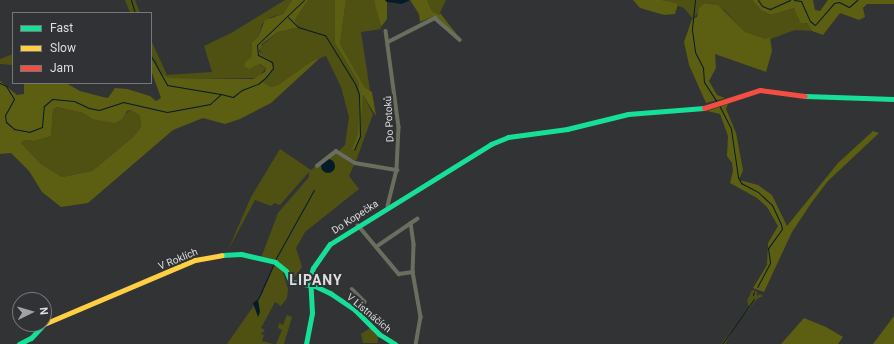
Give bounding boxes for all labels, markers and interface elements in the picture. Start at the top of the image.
legend [12,12,152,84]
text: Fast [50,21,73,35]
text: Slow [50,41,76,55]
text: Jam [50,61,74,75]
street label: Do Potoků [382,96,396,142]
street label: Do Kopečka [329,197,381,237]
street label: V Roklích [157,246,199,272]
district label: LIPANY [289,272,343,288]
street label: V Listnáčích [344,291,394,335]
north arrow [12,292,52,332]
text: N [37,307,50,315]

